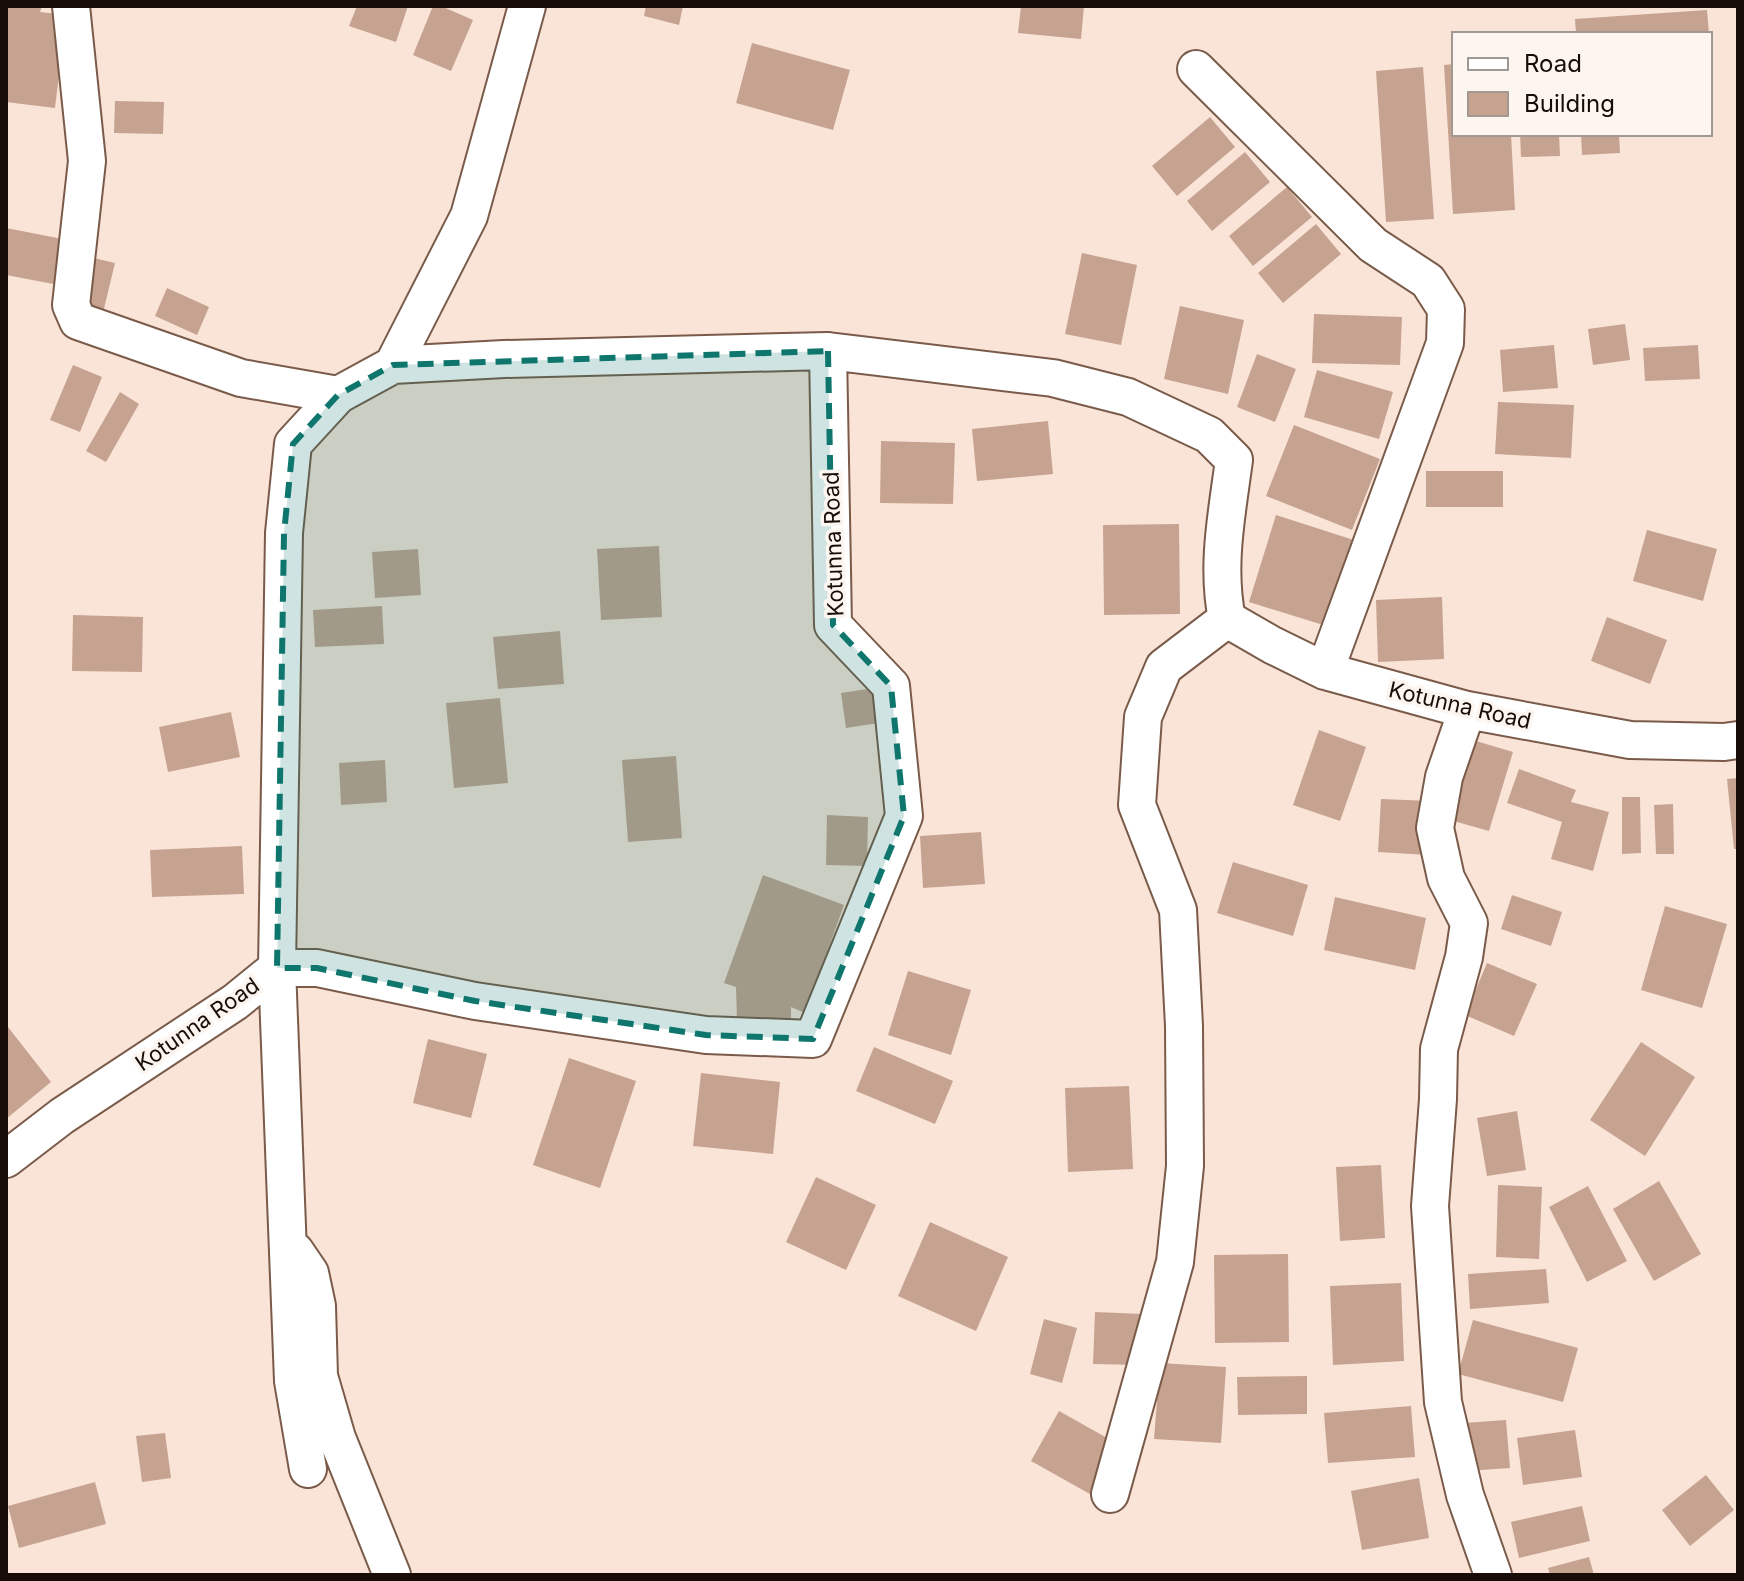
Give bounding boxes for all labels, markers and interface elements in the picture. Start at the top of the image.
legend [1452,32,1712,136]
text: Road [1524,49,1582,78]
text: Building [1524,89,1615,118]
street label: Kotunna Road [817,471,849,617]
street label: Kotunna Road [1386,676,1534,734]
street label: Kotunna Road [130,972,264,1076]

